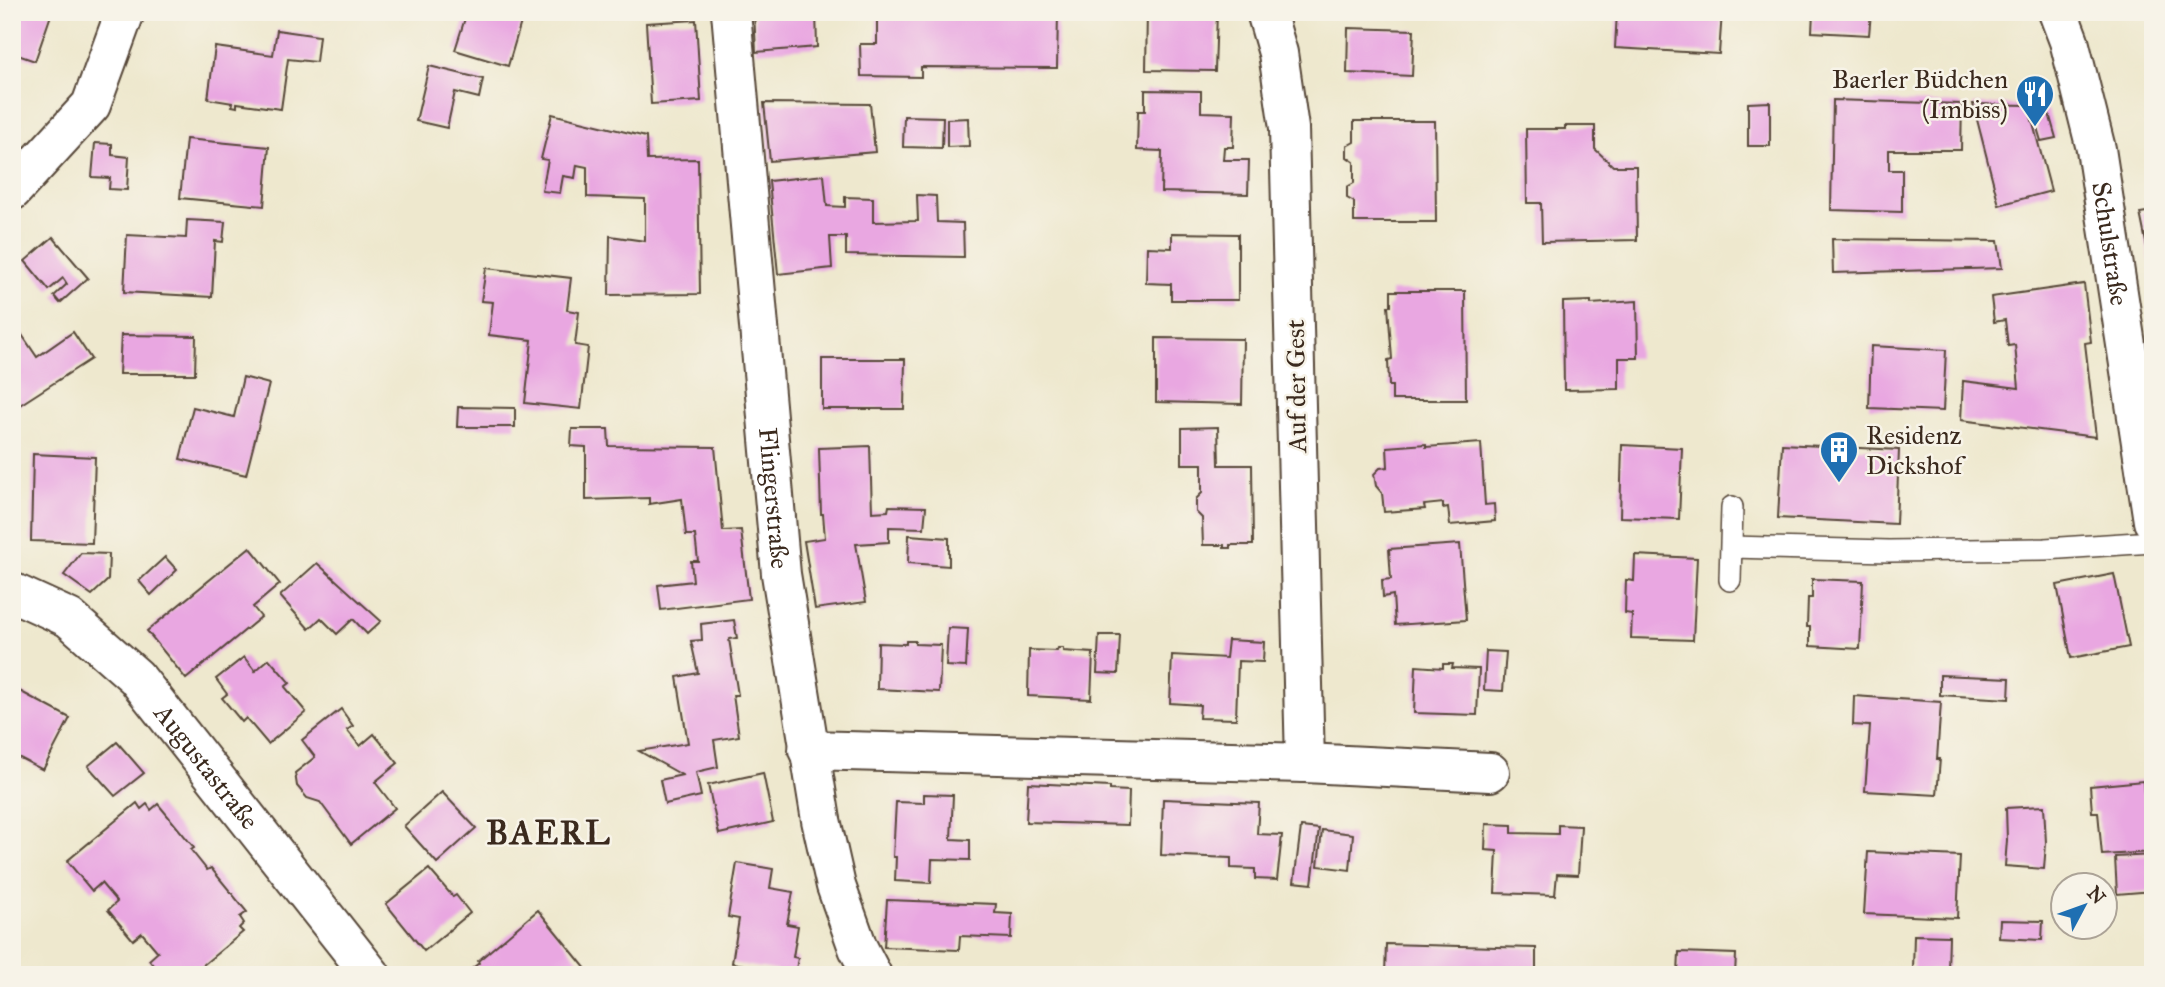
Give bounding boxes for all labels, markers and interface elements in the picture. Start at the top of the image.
place label: Baerler Büdchen (Imbiss) [1832,63,2008,125]
restaurant icon: Baerler Büdchen (Imbiss) [2014,73,2056,128]
street label: Schulstraße [2085,179,2136,308]
street label: Auf der Gest [1279,319,1313,454]
place label: Residenz Dickshof [1866,419,1967,481]
street label: Flingerstraße [752,426,796,570]
building icon: Residenz Dickshof [1818,429,1860,484]
street label: Augustastraße [147,697,266,836]
district label: BAERL [486,813,612,853]
north arrow [2050,872,2120,942]
text: N [2082,882,2110,909]

